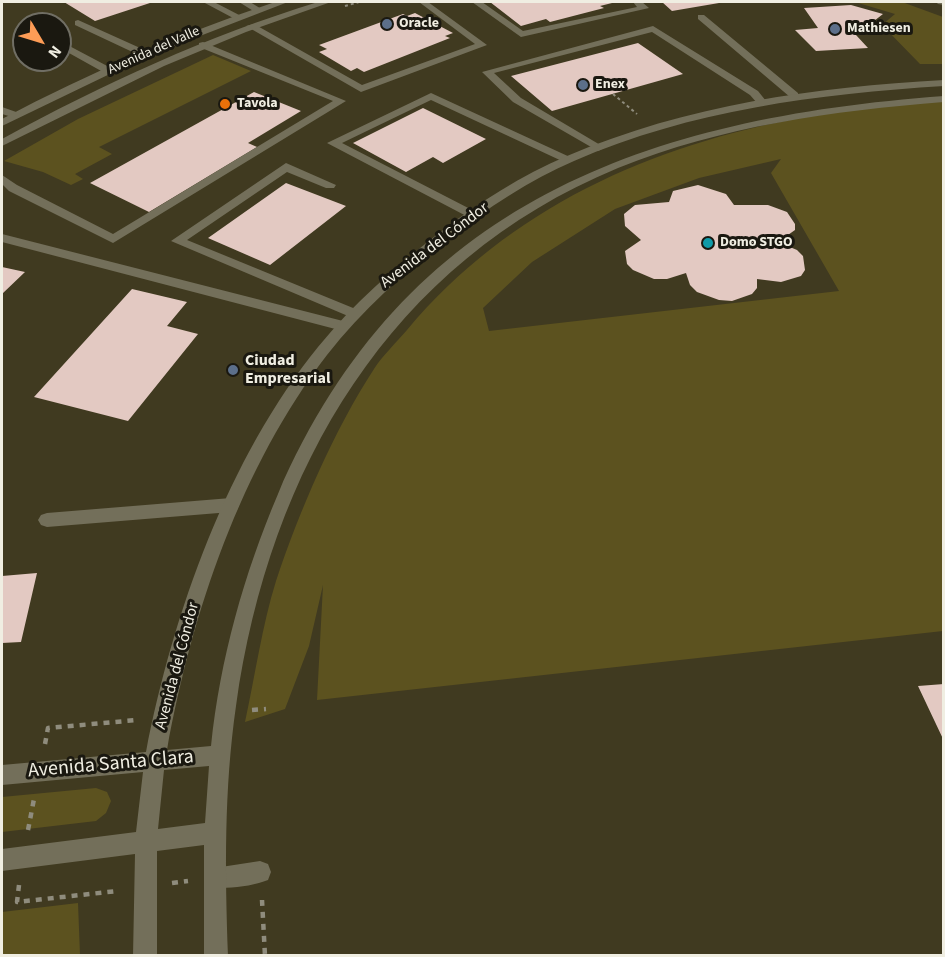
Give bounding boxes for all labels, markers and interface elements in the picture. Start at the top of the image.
north arrow [12,12,72,72]
place label: Oracle [399,16,439,32]
marker: Oracle [380,17,394,31]
place label: Mathiesen [847,21,911,37]
marker: Mathiesen [828,22,842,36]
street label: Avenida del Valle [105,23,203,79]
text: N [43,41,67,63]
place label: Enex [595,77,625,93]
marker: Enex [576,78,590,92]
place label: Tavola [237,96,278,112]
marker: Tavola [218,97,232,111]
street label: Avenida del Cóndor [377,199,493,293]
place label: Domo STGO [720,235,793,251]
marker: Domo STGO [701,236,715,250]
place label: Ciudad Empresarial [245,351,330,389]
marker: Ciudad Empresarial [226,363,240,377]
street label: Avenida del Cóndor [152,600,204,732]
street label: Avenida Santa Clara [27,746,195,784]

